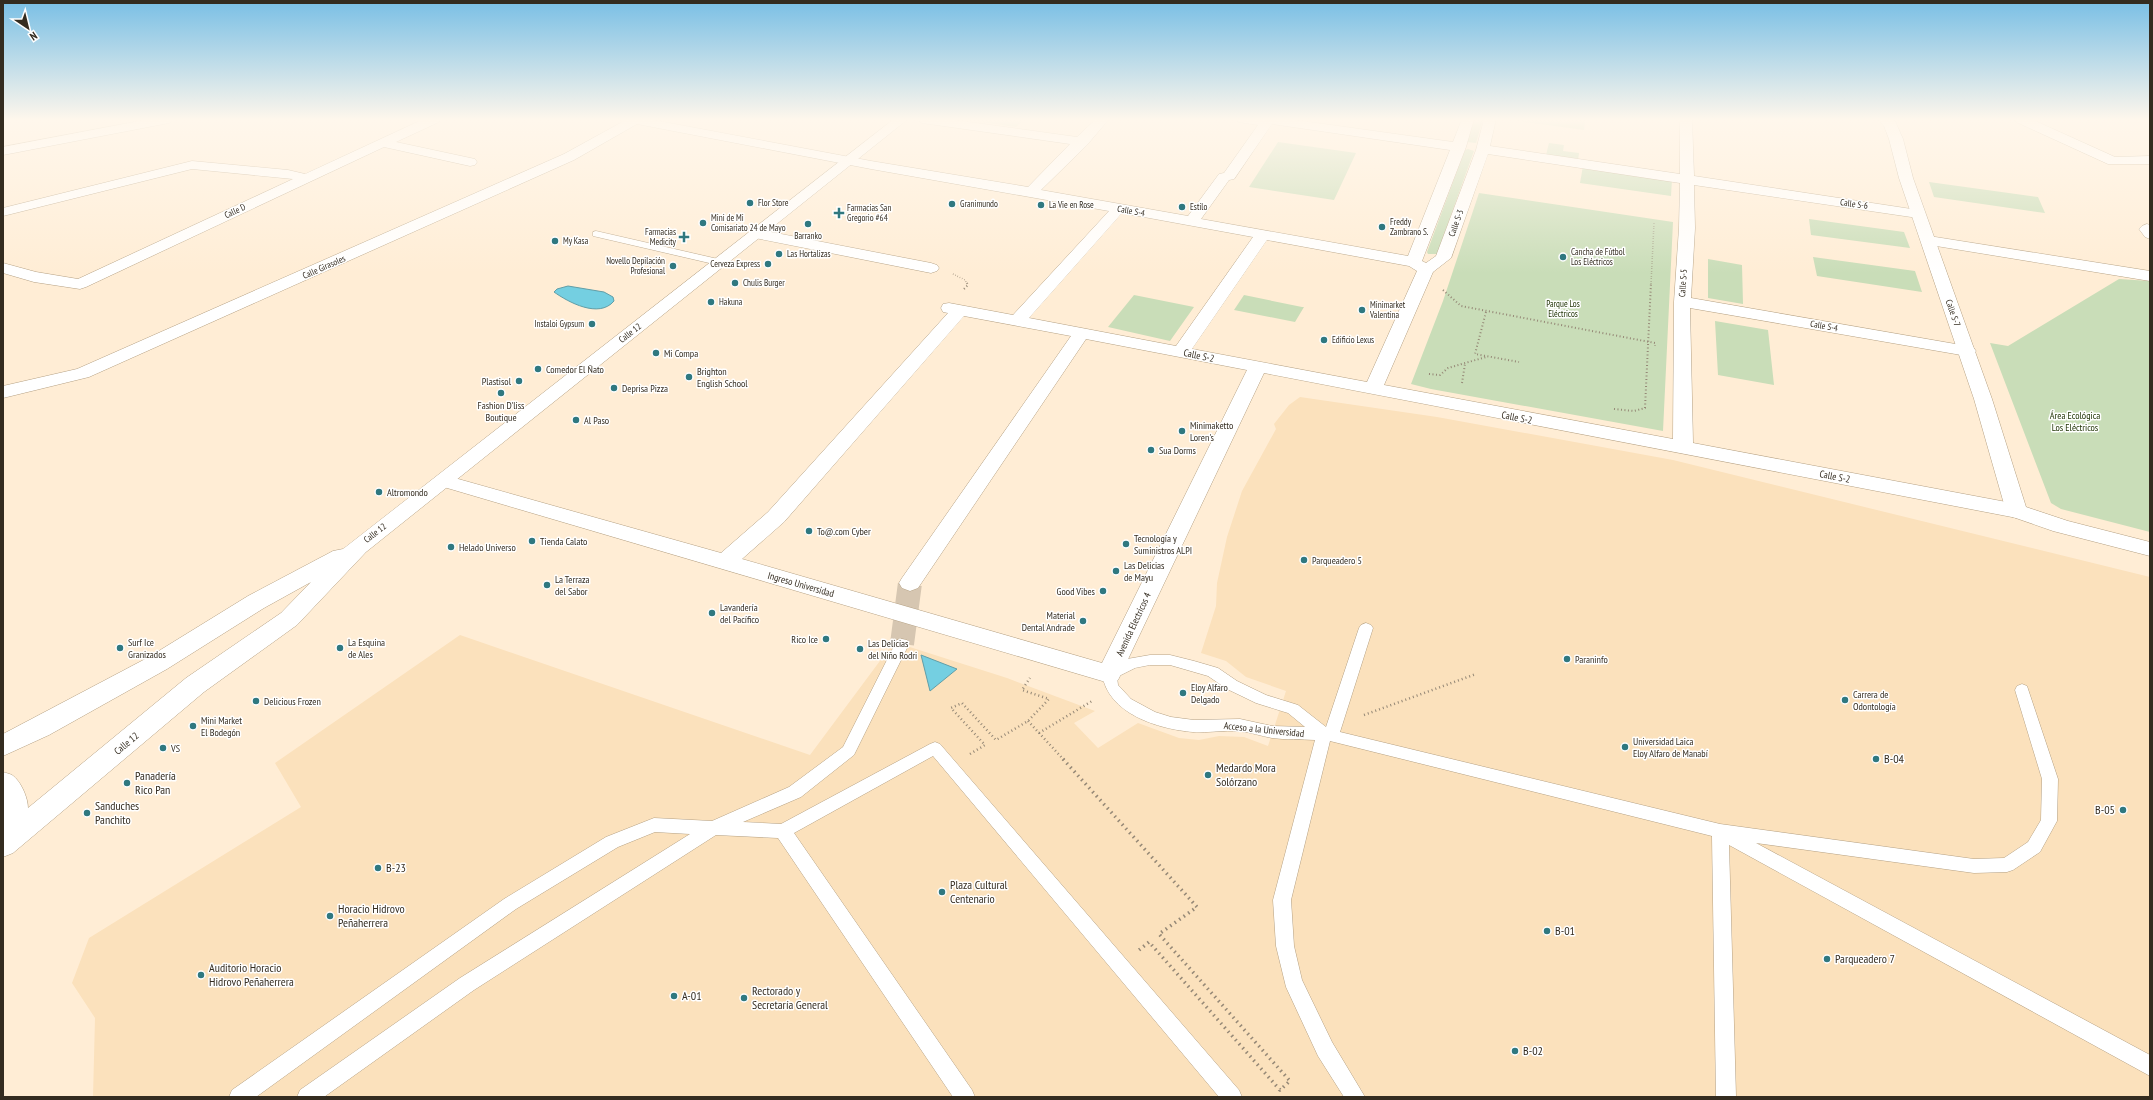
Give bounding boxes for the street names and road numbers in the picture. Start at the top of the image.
street label: Calle S-6 [1839,196,1869,211]
street label: Calle D [222,201,247,220]
street label: Calle S-4 [1116,203,1146,218]
street label: Calle S-3 [1446,208,1465,238]
street label: Calle Girasoles [301,252,347,281]
street label: Calle S-5 [1676,269,1689,297]
street label: Calle S-7 [1944,298,1963,328]
street label: Calle S-4 [1809,318,1839,333]
street label: Calle 12 [616,320,643,345]
street label: Calle S-2 [1182,346,1215,365]
street label: Calle S-2 [1500,408,1533,427]
street label: Calle S-2 [1818,467,1851,486]
street label: Calle 12 [361,520,388,545]
street label: Ingreso Universidad [766,569,836,600]
street label: Avenida Electricos 4 [1113,590,1154,658]
street label: Acceso a la Universidad [1223,719,1305,740]
street label: Calle 12 [111,729,141,757]

